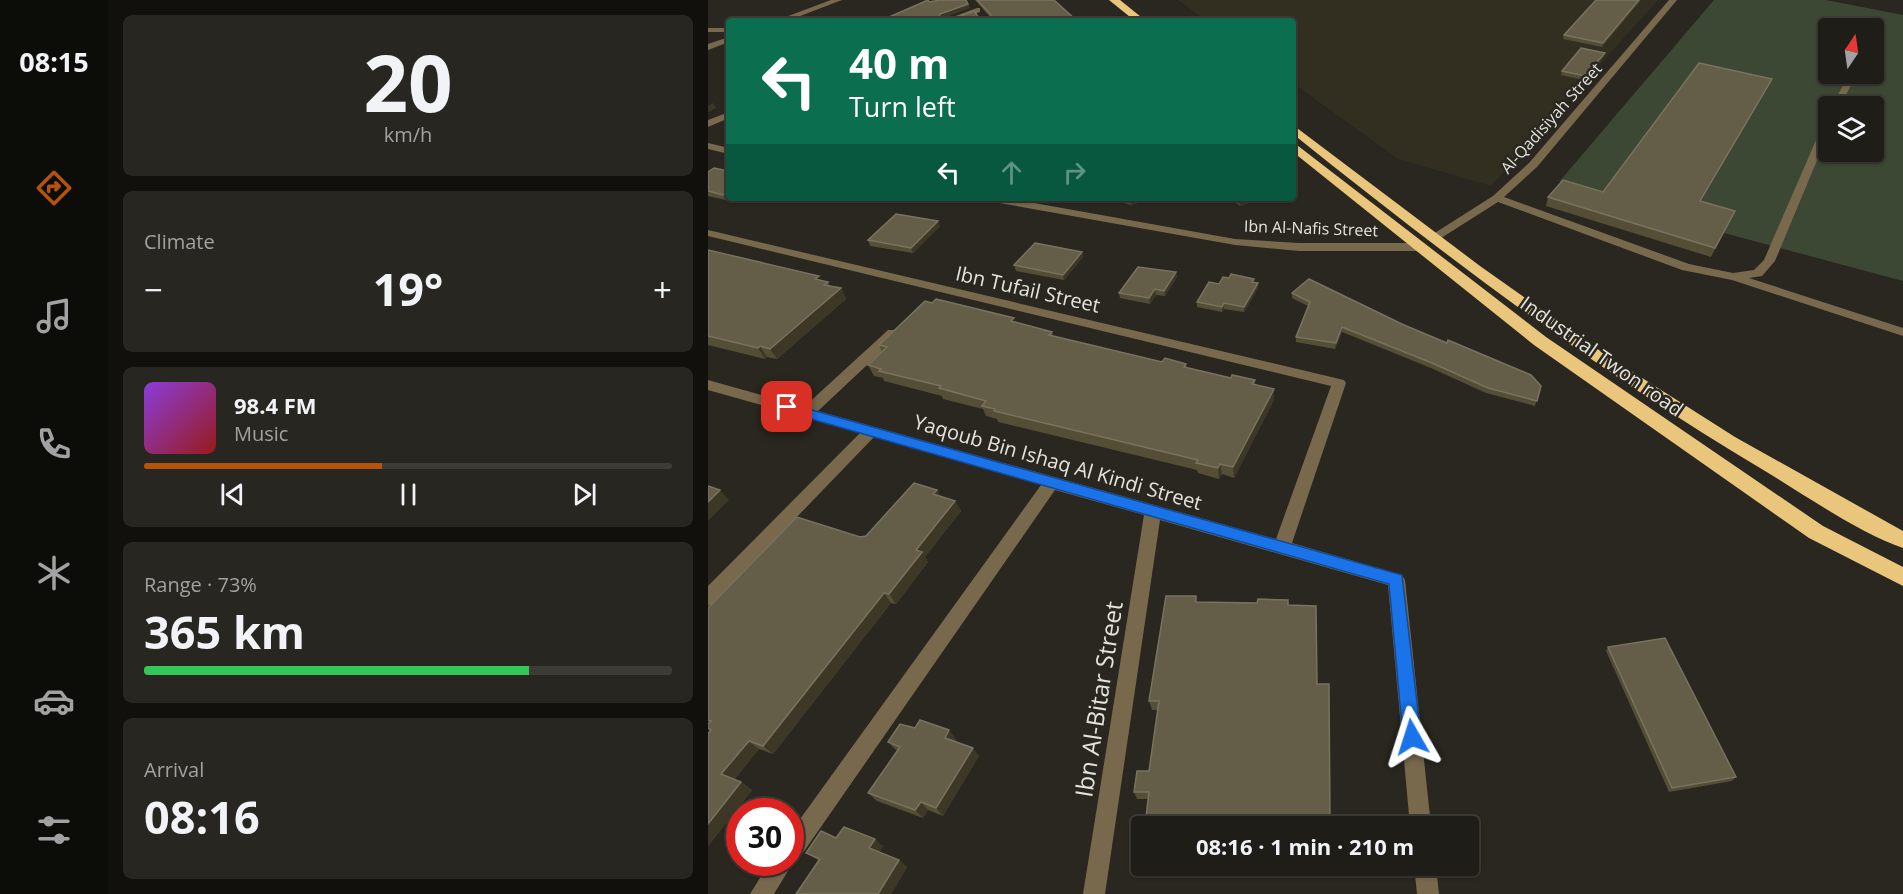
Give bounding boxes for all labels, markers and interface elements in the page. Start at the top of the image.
north arrow [1818,18,1884,84]
map controls [1818,18,1884,162]
text: 20 [363,29,453,135]
text: 40 m [849,34,949,91]
icon: left [750,42,828,120]
text: 08:15 [19,43,89,80]
street label: Al-Qadisiyah Street [1495,58,1607,178]
text: Turn left [849,88,956,125]
button: layers [1818,96,1884,162]
text: km/h [384,121,432,148]
icon: left [932,156,965,189]
icon: ahead [995,156,1028,189]
icon: right [1058,156,1091,189]
icon: directions [33,167,75,209]
street label: Ibn Al-Nafis Street [1243,215,1379,241]
text: Climate [144,228,215,255]
text: 19° [373,258,443,319]
street label: Ibn Tufail Street [953,259,1103,319]
text: − [144,267,163,312]
text: + [653,267,672,312]
street label: Industrial Twon road [1515,290,1689,422]
icon: music [33,295,75,337]
pin [761,381,812,432]
text: 98.4 FM [234,390,317,420]
icon: arrive [770,390,803,423]
street label: Yaqoub Bin Ishaq Al Kindi Street [911,408,1205,516]
text: Music [234,420,288,447]
icon: phone [33,423,75,465]
icon: previous [216,478,249,511]
icon: pause [392,478,425,511]
icon: next [568,478,601,511]
icon: climate [33,552,75,594]
text: Range · 73% [144,571,257,598]
street label: Ibn Al-Bitar Street [1066,599,1130,799]
text: 365 km [144,601,305,662]
icon: car [33,680,75,722]
position arrow [1380,705,1444,769]
text: Arrival [144,756,204,783]
text: 08:16 [144,786,260,847]
speed limit sign: 30 [726,798,804,876]
icon: filters [33,809,75,851]
text: 08:16 · 1 min · 210 m [1196,831,1414,861]

